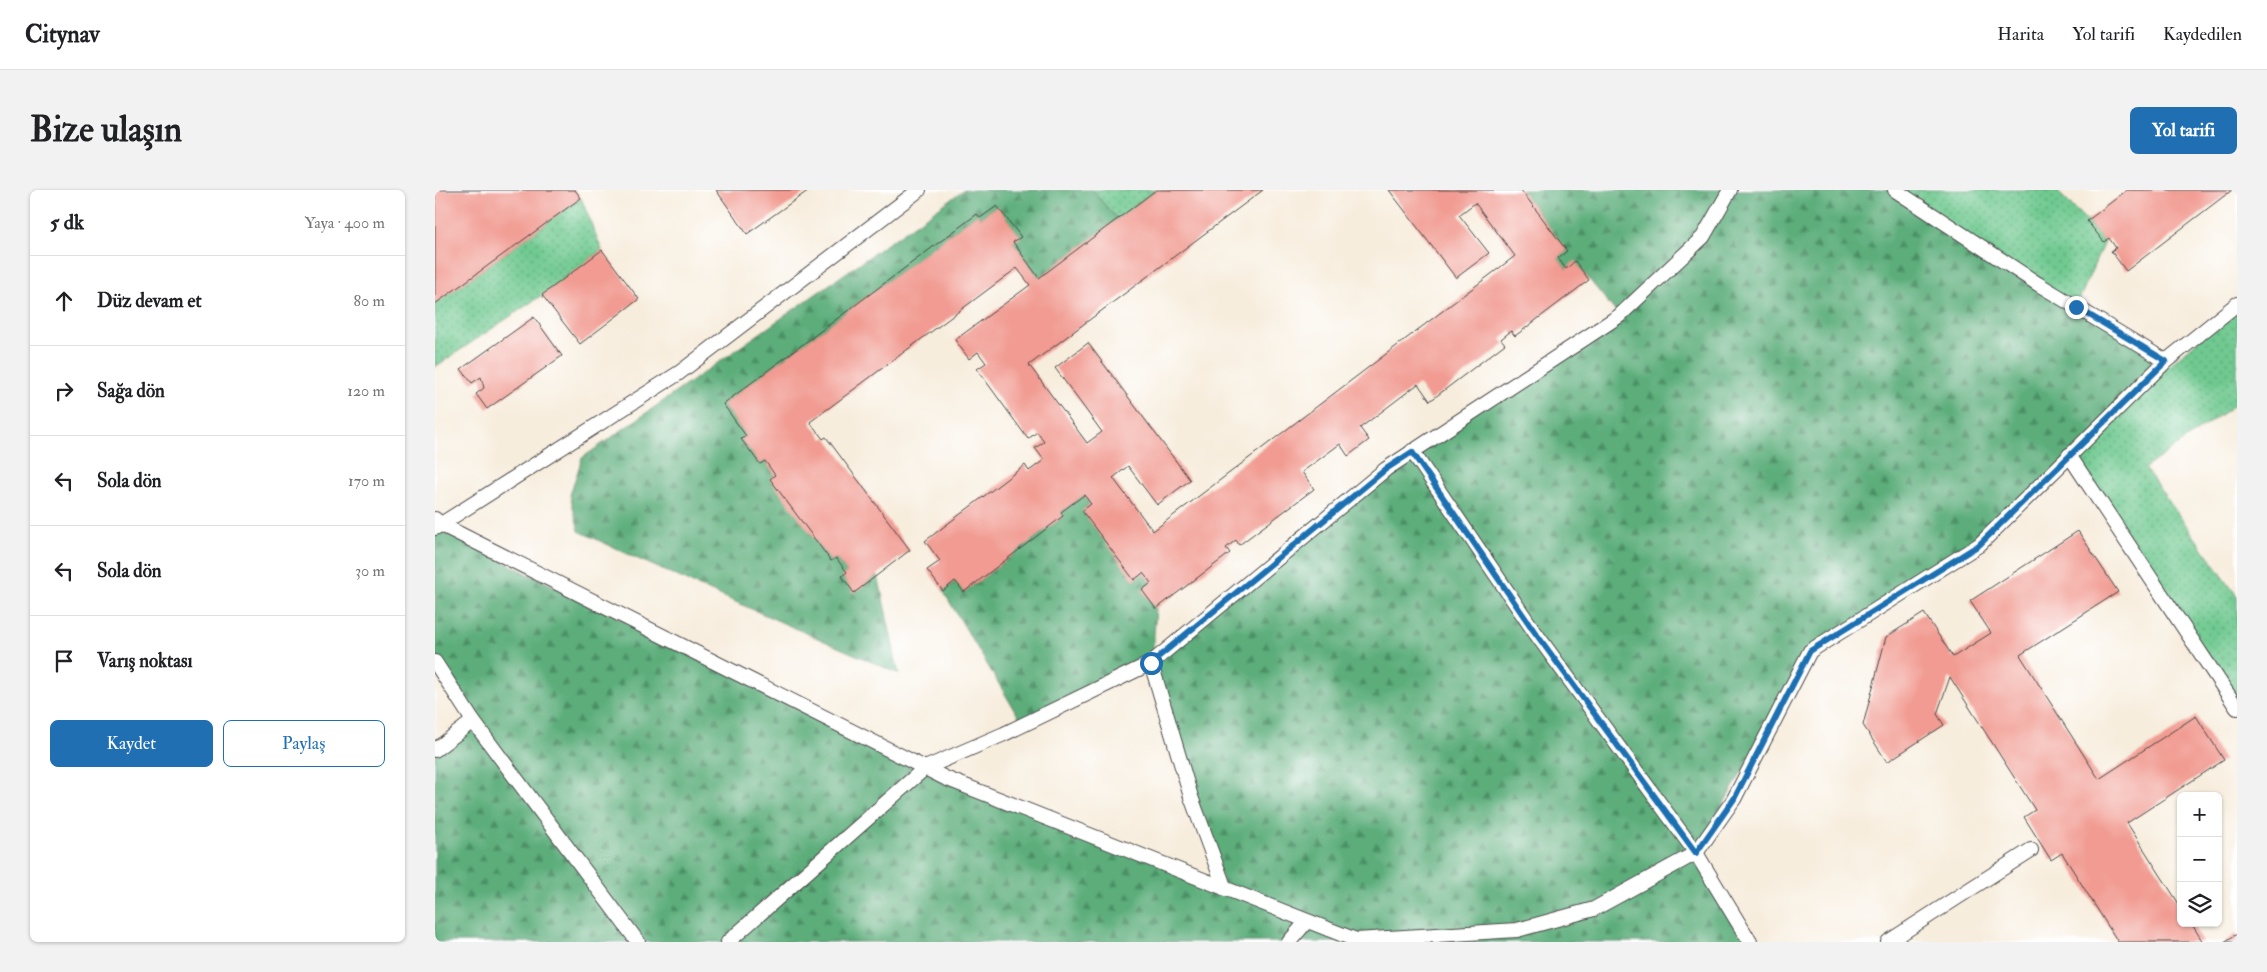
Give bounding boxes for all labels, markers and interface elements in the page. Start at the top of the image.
text: Citynav [25,19,100,50]
text: Harita [1997,23,2044,46]
text: Yol tarifi [2072,23,2135,46]
text: Kaydedilen [2163,23,2242,46]
button: Yol tarifi [2130,107,2237,154]
text: Bize ulaşın [30,108,182,152]
text: 5 dk [50,209,84,236]
text: Yaya · 400 m [305,213,385,233]
icon: ahead [50,287,78,315]
text: Düz devam et [97,289,202,313]
text: 80 m [354,291,385,311]
route end [2065,296,2088,319]
icon: right [50,377,78,405]
text: Sağa dön [97,379,165,403]
text: 120 m [347,381,385,401]
icon: left [50,467,78,495]
text: Sola dön [97,469,162,493]
text: 170 m [348,471,385,491]
icon: left [50,557,78,585]
text: Sola dön [97,559,162,583]
text: 30 m [355,561,385,581]
icon: arrive [50,647,78,675]
text: Varış noktası [97,649,193,673]
route start [1140,652,1163,675]
button: Kaydet [50,720,213,767]
button: Paylaş [223,720,385,767]
map controls [2177,792,2222,927]
button: + [2177,792,2222,837]
button: − [2177,837,2222,882]
button: layers [2177,882,2222,927]

